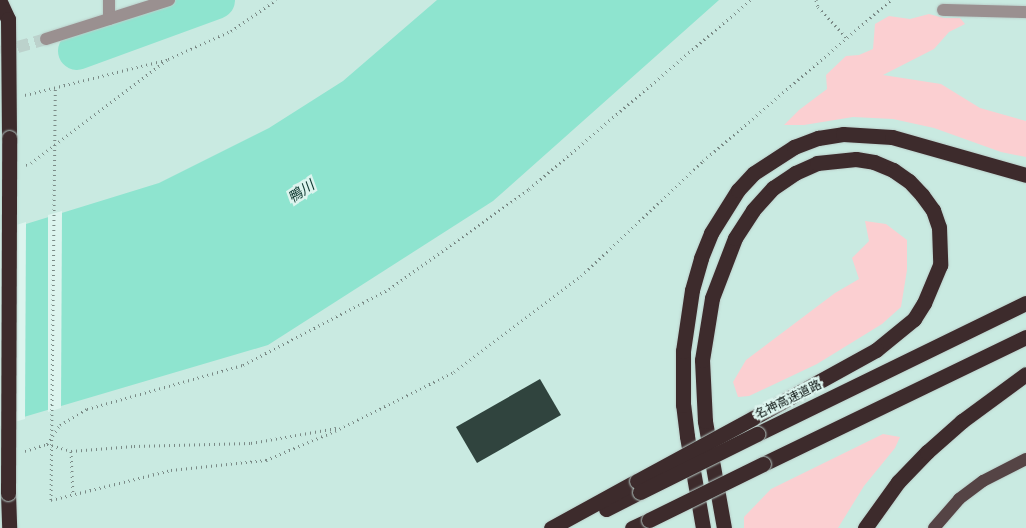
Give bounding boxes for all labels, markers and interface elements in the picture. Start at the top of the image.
water label: 鴨川 [286,178,318,208]
street label: 名神高速道路 [753,379,825,423]

